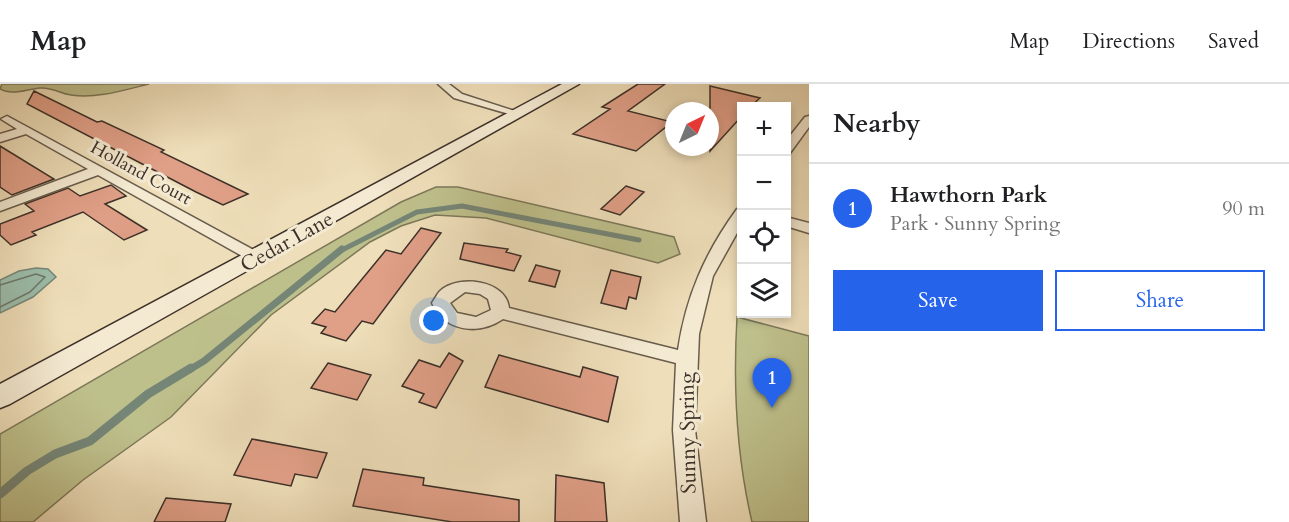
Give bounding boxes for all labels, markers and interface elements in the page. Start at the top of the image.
text: Map [30,22,87,60]
text: Map [1009,27,1049,56]
text: Directions [1082,27,1175,56]
text: Saved [1208,27,1259,56]
north arrow [665,102,719,156]
map controls [737,102,791,318]
button: + [737,102,791,156]
text: Nearby [833,106,921,141]
street label: Holland Court [86,135,196,211]
button: − [737,156,791,210]
text: Hawthorn Park [890,180,1047,210]
text: 1 [847,195,858,222]
text: 90 m [1222,195,1265,222]
street label: Cedar Lane [235,204,339,280]
button: locate [737,210,791,264]
text: Park · Sunny Spring [890,210,1060,237]
button: layers [737,264,791,318]
button: Save [833,270,1043,331]
button: Share [1055,270,1265,331]
your location [419,306,448,335]
pin: 1 [752,358,792,408]
street label: Sunny Spring [672,372,704,494]

